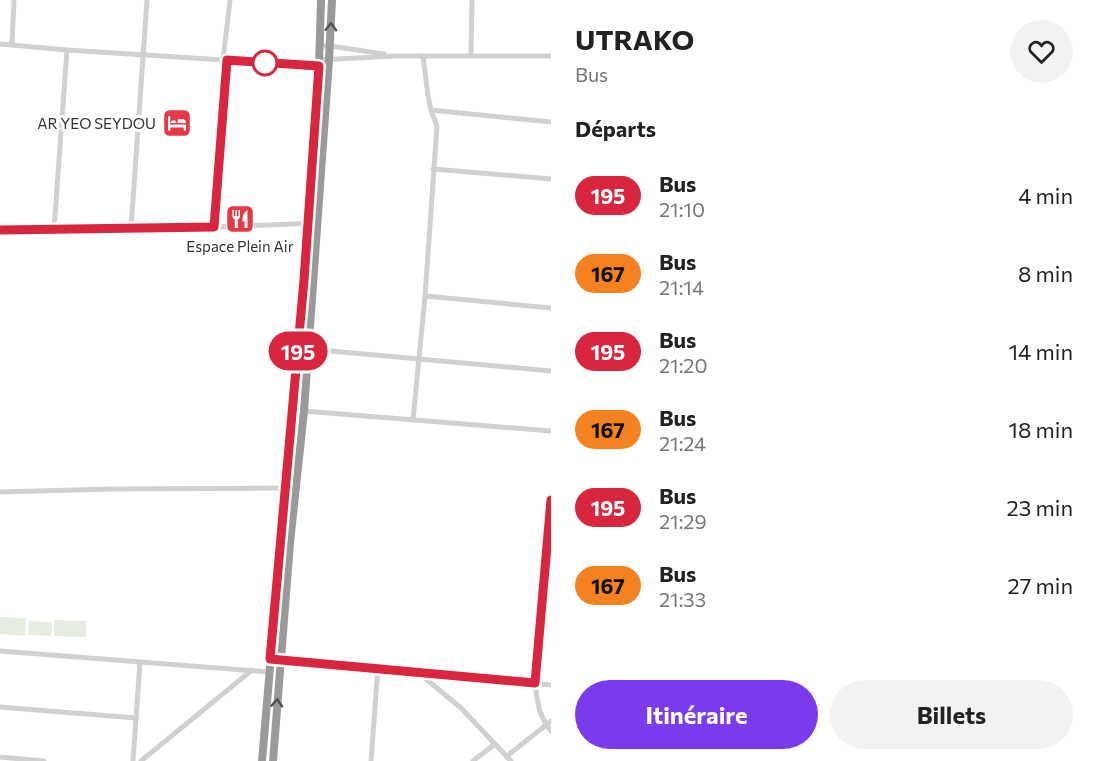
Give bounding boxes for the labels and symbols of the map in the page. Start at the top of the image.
one-way arrow [324,22,337,31]
unlabelled marker [252,50,278,76]
hotel icon: AR YEO SEYDOU [161,107,193,139]
place label: AR YEO SEYDOU [37,114,156,132]
restaurant icon: Espace Plein Air [224,203,256,235]
place label: Espace Plein Air [186,237,294,255]
line badge: 195 [264,332,332,370]
one-way arrow [270,698,283,707]

